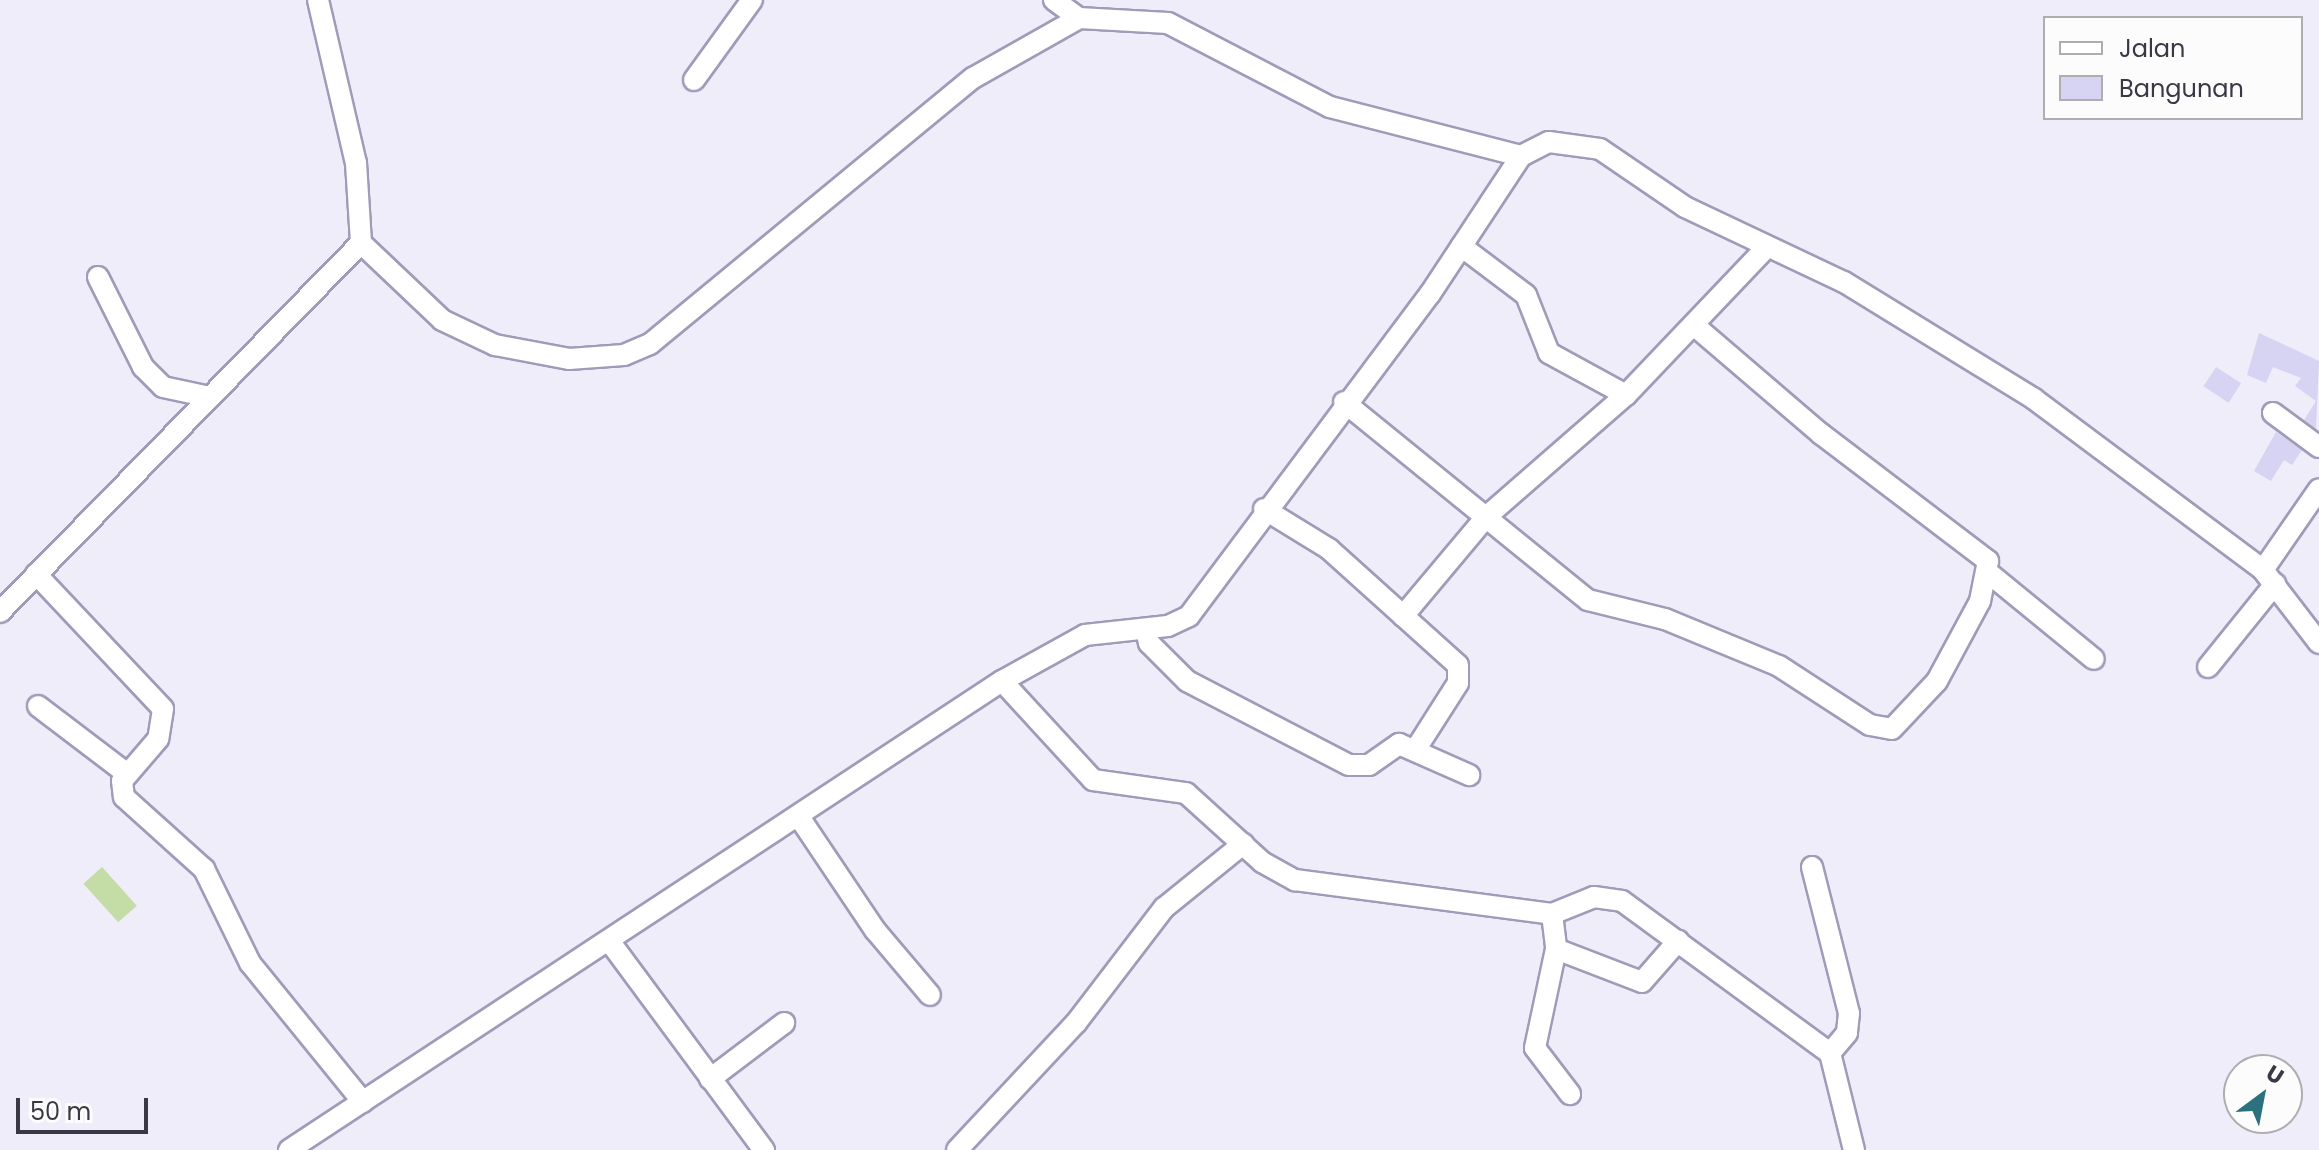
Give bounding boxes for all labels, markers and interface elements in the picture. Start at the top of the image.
legend [2043,16,2303,120]
text: Jalan [2119,32,2185,65]
text: Bangunan [2119,72,2244,105]
north arrow [2223,1054,2303,1134]
text: U [2260,1058,2290,1092]
scale bar [20,1082,152,1132]
text: 50 m [30,1095,91,1128]

